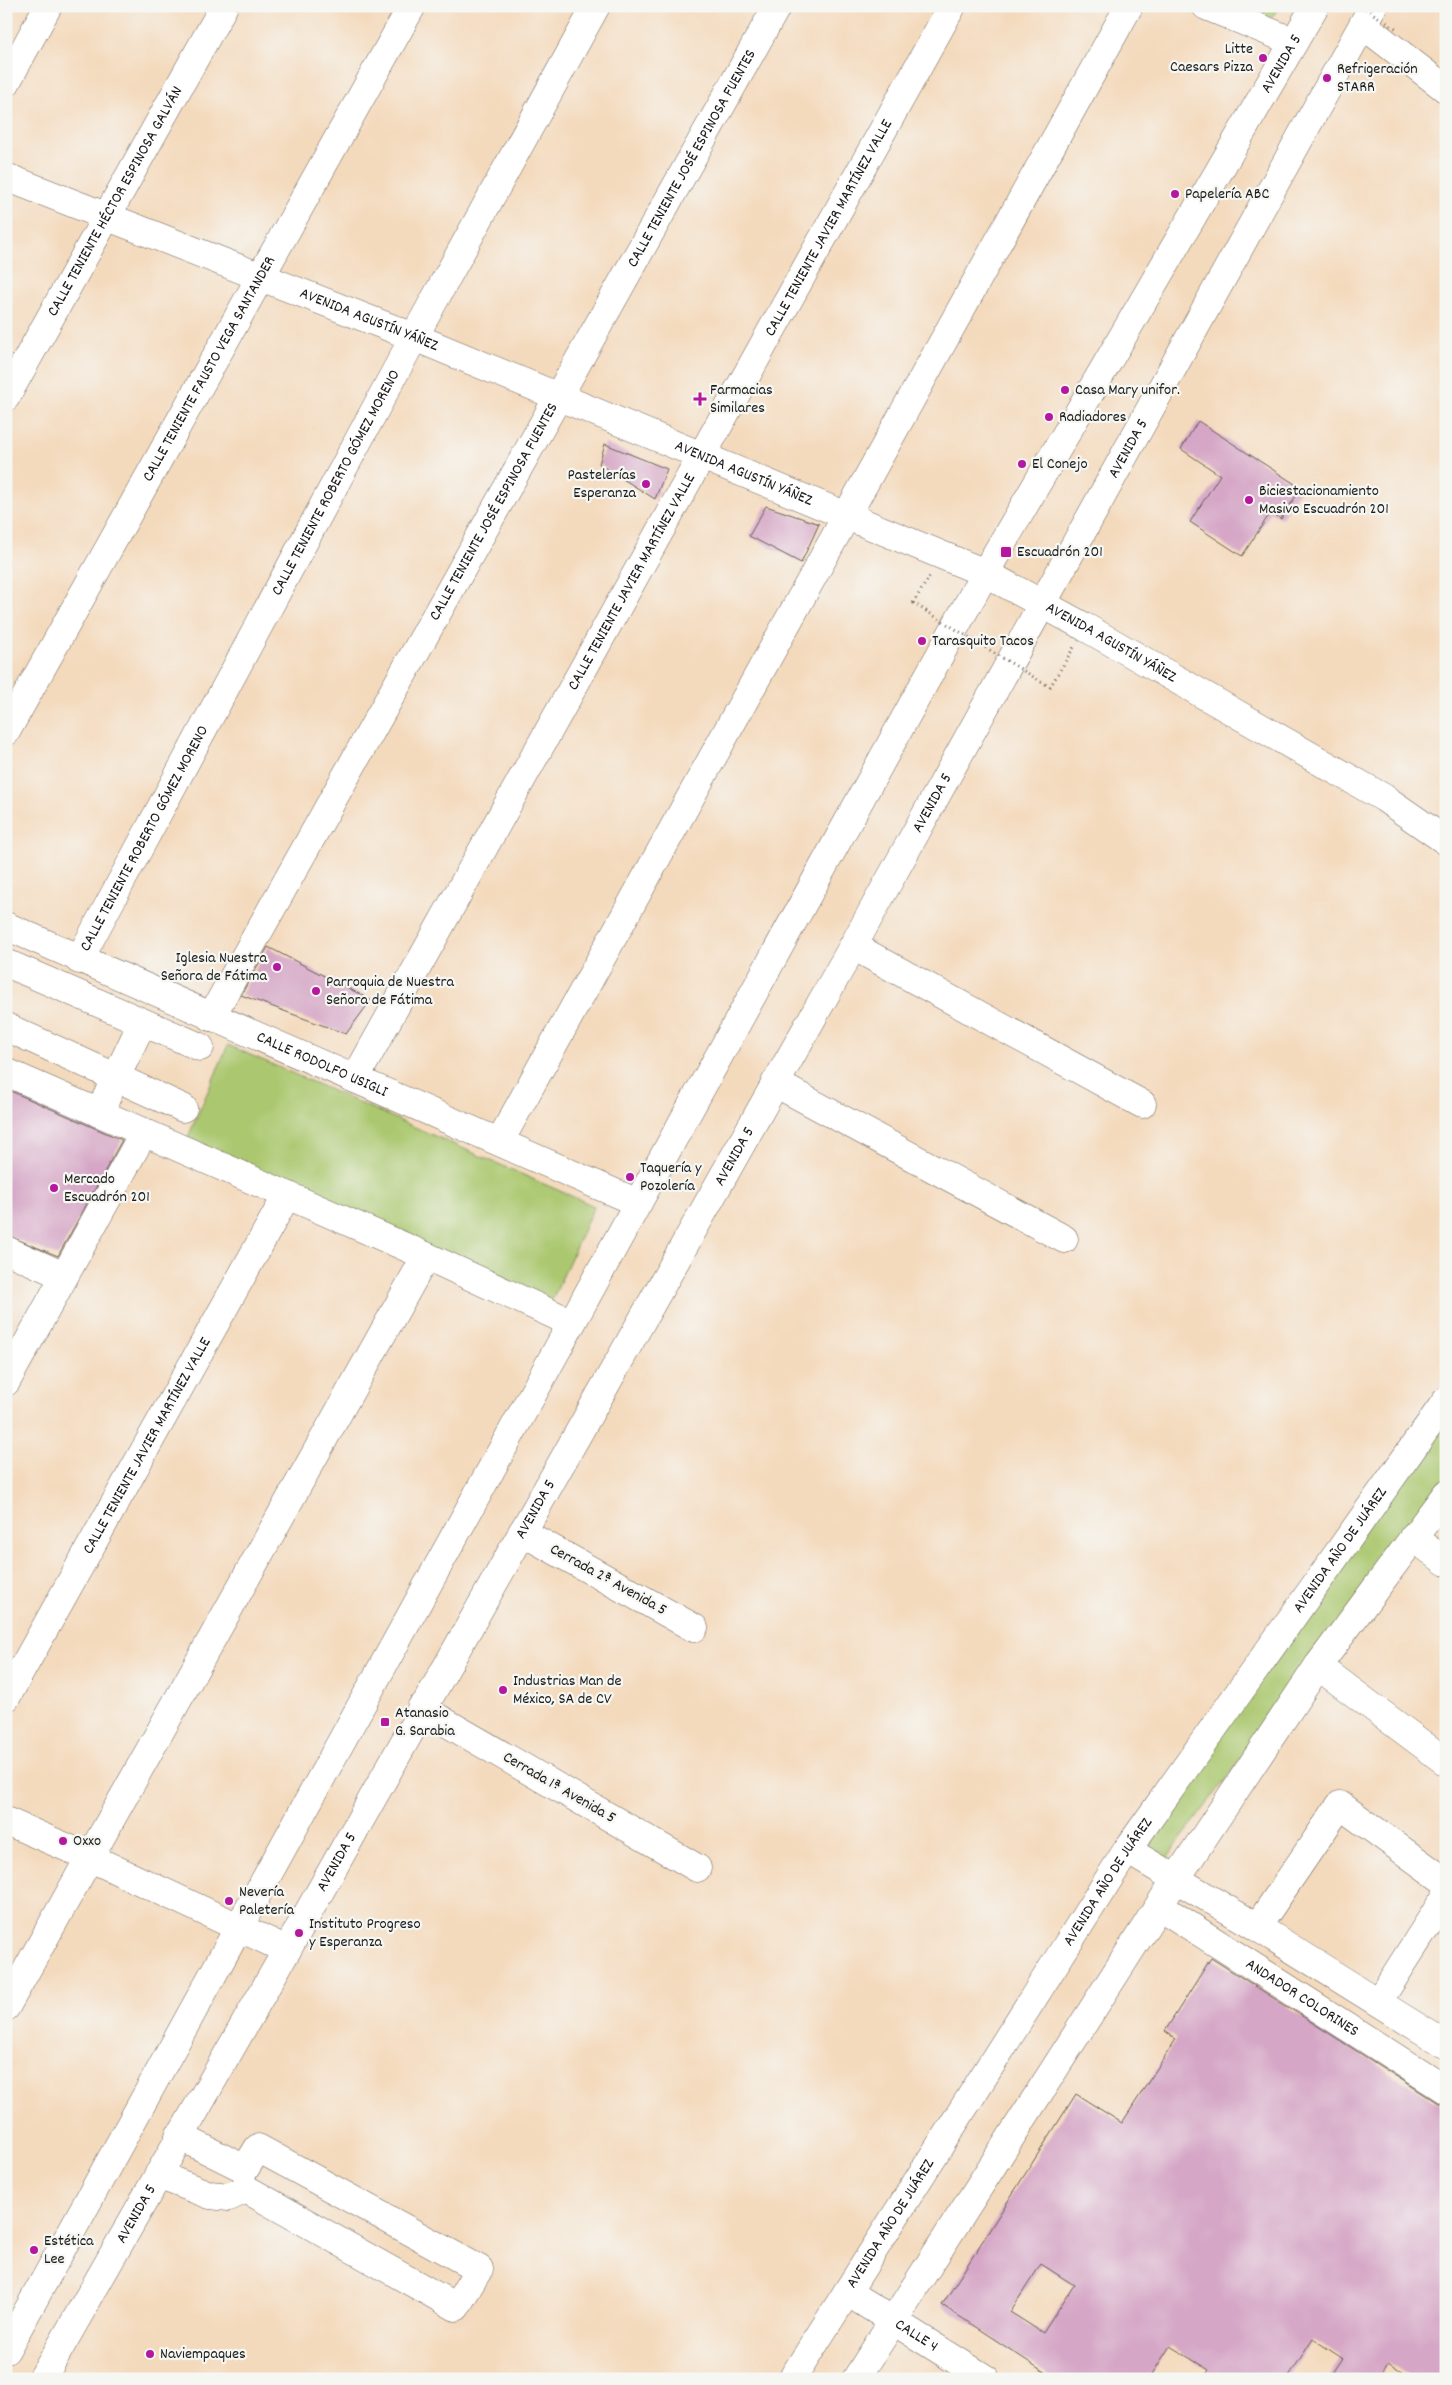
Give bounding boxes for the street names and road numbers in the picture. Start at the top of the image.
street label: AVENIDA 5 [1255,30,1308,98]
street label: CALLE TENIENTE JOSÉ ESPINOSA FUENTES [621,45,762,272]
street label: CALLE TENIENTE HÉCTOR ESPINOSA GALVÁN [42,82,189,321]
street label: CALLE TENIENTE JAVIER MARTÍNEZ VALLE [759,114,899,341]
street label: CALLE TENIENTE FAUSTO VEGA SANTANDER [137,252,281,486]
street label: AVENIDA AGUSTÍN YÁÑEZ [296,282,442,357]
street label: CALLE TENIENTE ROBERTO GÓMEZ MORENO [266,366,406,600]
street label: CALLE TENIENTE JOSÉ ESPINOSA FUENTES [424,399,564,625]
street label: AVENIDA 5 [1102,415,1154,482]
street label: AVENIDA AGUSTÍN YÁÑEZ [671,435,816,512]
street label: CALLE TENIENTE JAVIER MARTÍNEZ VALLE [562,468,702,695]
street label: AVENIDA AGUSTÍN YÁÑEZ [1041,596,1181,689]
street label: CALLE TENIENTE ROBERTO GÓMEZ MORENO [74,721,215,956]
street label: AVENIDA 5 [906,769,958,837]
street label: CALLE RODOLFO USIGLI [253,1026,391,1103]
street label: AVENIDA 5 [708,1123,760,1190]
street label: CALLE TENIENTE JAVIER MARTÍNEZ VALLE [77,1332,217,1558]
street label: AVENIDA 5 [510,1475,561,1543]
street label: AVENIDA AÑO DE JUÁREZ [1287,1483,1393,1618]
street label: Cerrada 2ª Avenida 5 [545,1538,671,1622]
street label: Cerrada 1ª Avenida 5 [498,1746,620,1830]
street label: AVENIDA AÑO DE JUÁREZ [1057,1813,1158,1951]
street label: AVENIDA 5 [311,1828,362,1896]
street label: ANDADOR COLORINES [1241,1953,1363,2043]
street label: AVENIDA AÑO DE JUÁREZ [841,2154,940,2293]
street label: AVENIDA 5 [110,2180,162,2248]
street label: CALLE 4 [890,2313,943,2358]

